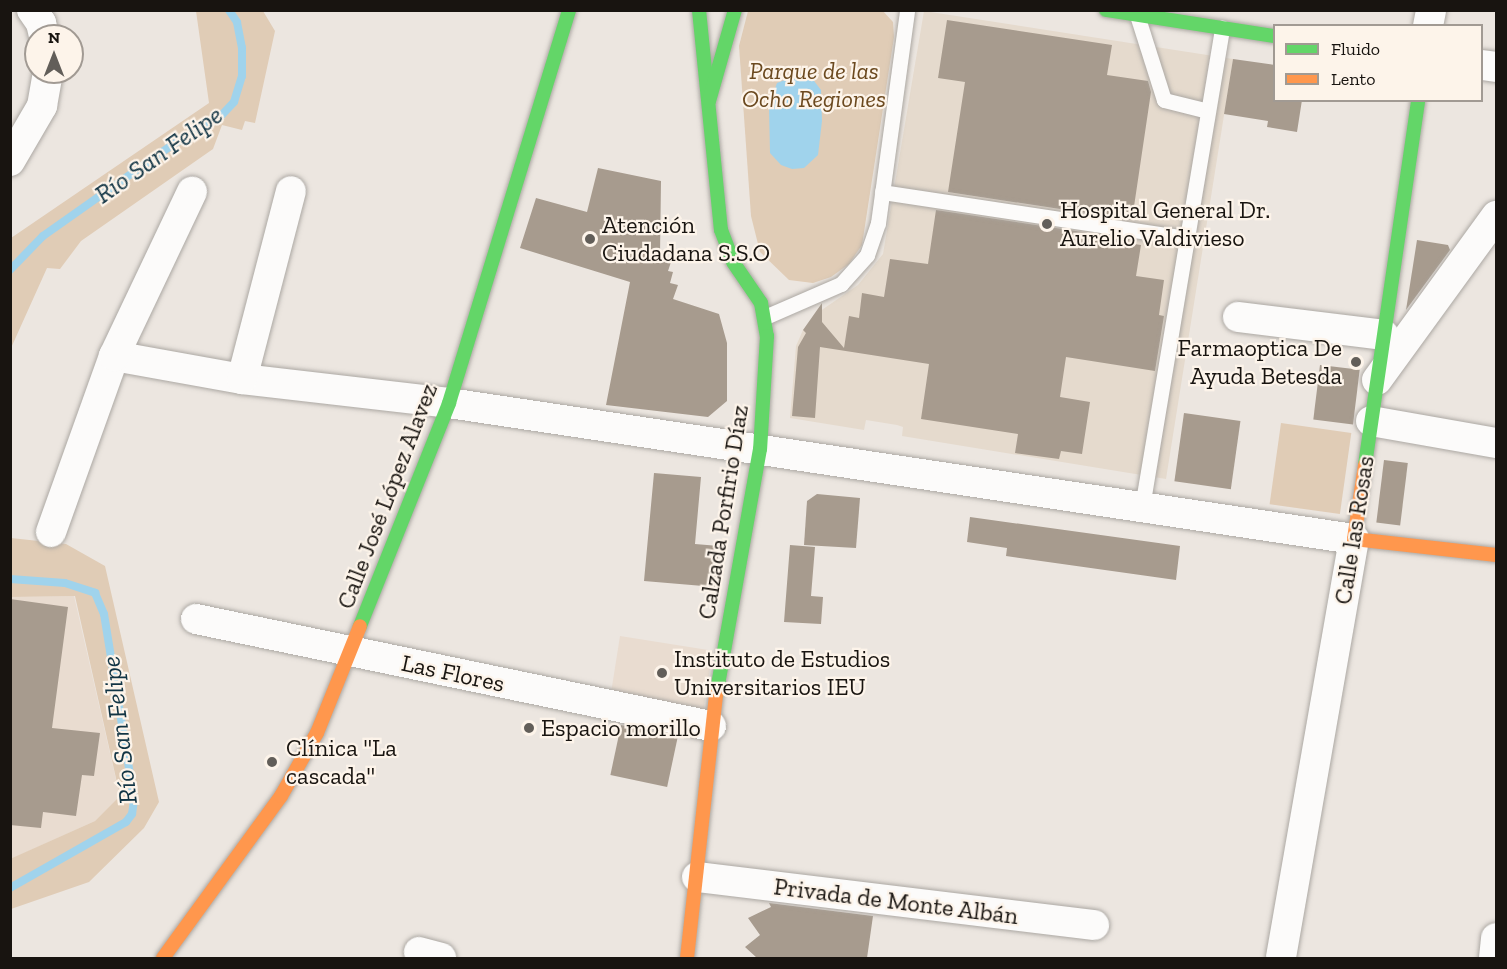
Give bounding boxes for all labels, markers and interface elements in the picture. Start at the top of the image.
north arrow [24,24,84,84]
legend [1273,24,1483,102]
text: N [48,28,60,47]
text: Fluido [1331,38,1380,60]
park label: Parque de las Ocho Regiones [742,57,886,113]
text: Lento [1331,68,1376,90]
water label: Río San Felipe [89,99,229,211]
place label: Hospital General Dr. Aurelio Valdivieso [1060,196,1270,252]
place label: Atención Ciudadana S.S.O [602,211,770,267]
marker: Hospital General Dr. Aurelio Valdivieso [1038,215,1056,233]
marker: Atención Ciudadana S.S.O [583,232,597,246]
place label: Farmaoptica De Ayuda Betesda [1177,334,1342,390]
marker: Farmaoptica De Ayuda Betesda [1347,353,1365,371]
street label: Calle José López Alavez [331,379,443,613]
street label: Calzada Porfirio Díaz [692,403,754,621]
street label: Calle las Rosas [1328,454,1380,606]
place label: Instituto de Estudios Universitarios IEU [674,645,890,701]
street label: Las Flores [399,648,507,698]
water label: Río San Felipe [95,654,145,806]
marker: Instituto de Estudios Universitarios IEU [655,666,669,680]
place label: Espacio morillo [541,714,701,742]
marker: Espacio morillo [522,721,536,735]
place label: Clínica "La cascada" [286,734,397,790]
marker: Clínica "La cascada" [263,753,281,771]
street label: Privada de Monte Albán [772,872,1020,930]

